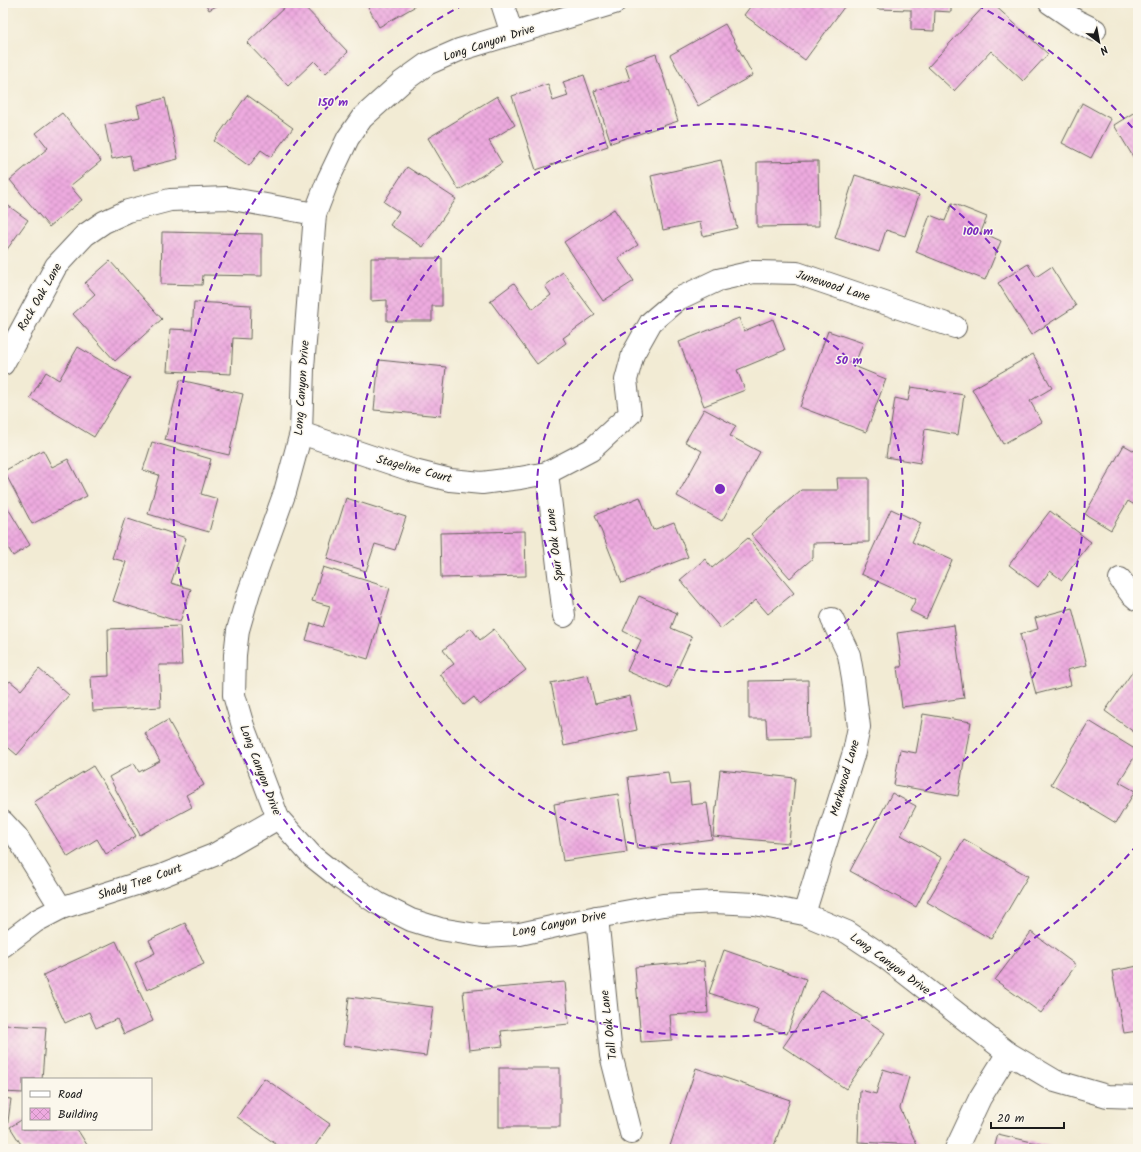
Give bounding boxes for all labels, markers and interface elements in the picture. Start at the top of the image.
street label: Long Canyon Drive [441,19,538,67]
north arrow [1079,22,1119,62]
text: N [1096,40,1111,59]
text: 150 m [318,93,348,112]
text: 100 m [963,222,993,241]
street label: Rock Oak Lane [13,259,67,334]
street label: Junewood Lane [793,265,873,307]
street label: Long Canyon Drive [289,339,315,436]
text: 50 m [835,351,863,370]
street label: Stageline Court [374,450,454,488]
centre of rings [713,482,727,496]
street label: Spur Oak Lane [541,506,569,583]
street label: Long Canyon Drive [234,722,286,818]
street label: Markwood Lane [825,737,865,818]
street label: Shady Tree Court [95,859,185,905]
street label: Long Canyon Drive [510,905,608,942]
street label: Long Canyon Drive [846,928,935,1000]
street label: Tall Oak Lane [595,988,623,1061]
legend [22,1078,152,1130]
text: Road [58,1085,83,1104]
scale bar [991,1104,1064,1130]
text: Building [58,1105,98,1124]
text: 20 m [997,1109,1025,1128]

